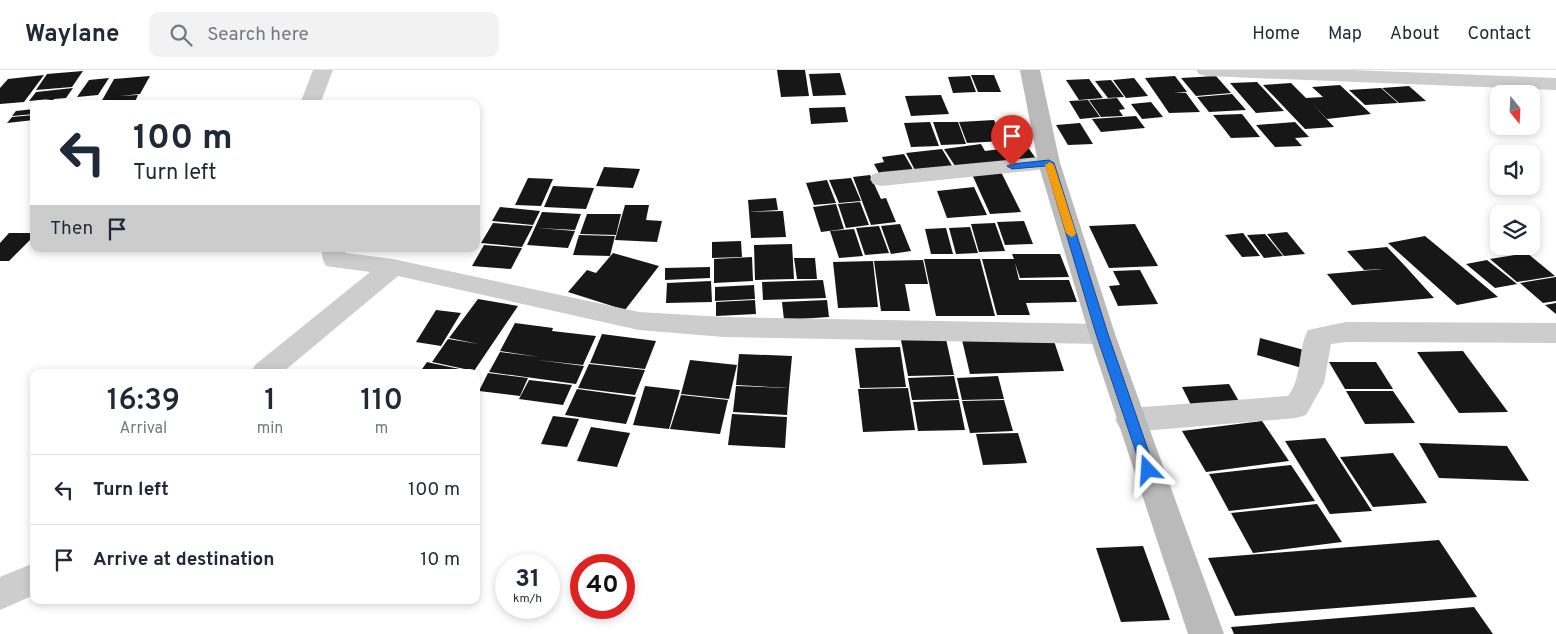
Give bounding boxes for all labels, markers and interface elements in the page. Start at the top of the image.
search box [149,12,499,57]
text: Waylane [25,20,119,50]
icon: search [167,21,195,49]
text: Search here [207,23,309,47]
text: Home [1252,23,1300,46]
text: Map [1328,23,1362,46]
text: About [1390,23,1439,46]
text: Contact [1467,23,1531,46]
north arrow [1490,85,1540,135]
map controls [1490,85,1540,255]
pin [991,115,1033,166]
text: 100 m [133,117,233,161]
icon: left [50,120,115,185]
icon: arrive [998,122,1026,150]
button: sound [1490,145,1540,195]
text: Turn left [133,160,216,187]
button: layers [1490,205,1540,255]
icon: arrive [103,215,131,243]
text: Then [50,217,93,241]
text: 16:39 [107,383,180,420]
text: 1 [264,383,276,420]
text: 110 [360,383,403,420]
text: Arrival [120,419,167,439]
text: min [257,419,283,439]
text: m [375,419,388,439]
position arrow [1121,443,1173,495]
icon: left [50,476,78,504]
text: Turn left [93,478,169,502]
text: 100 m [408,478,460,502]
icon: arrive [50,546,78,574]
text: Arrive at destination [93,548,274,572]
text: 10 m [420,548,460,572]
speed limit sign: 40 [570,554,635,619]
text: 31 [515,564,540,596]
text: km/h [513,591,542,607]

